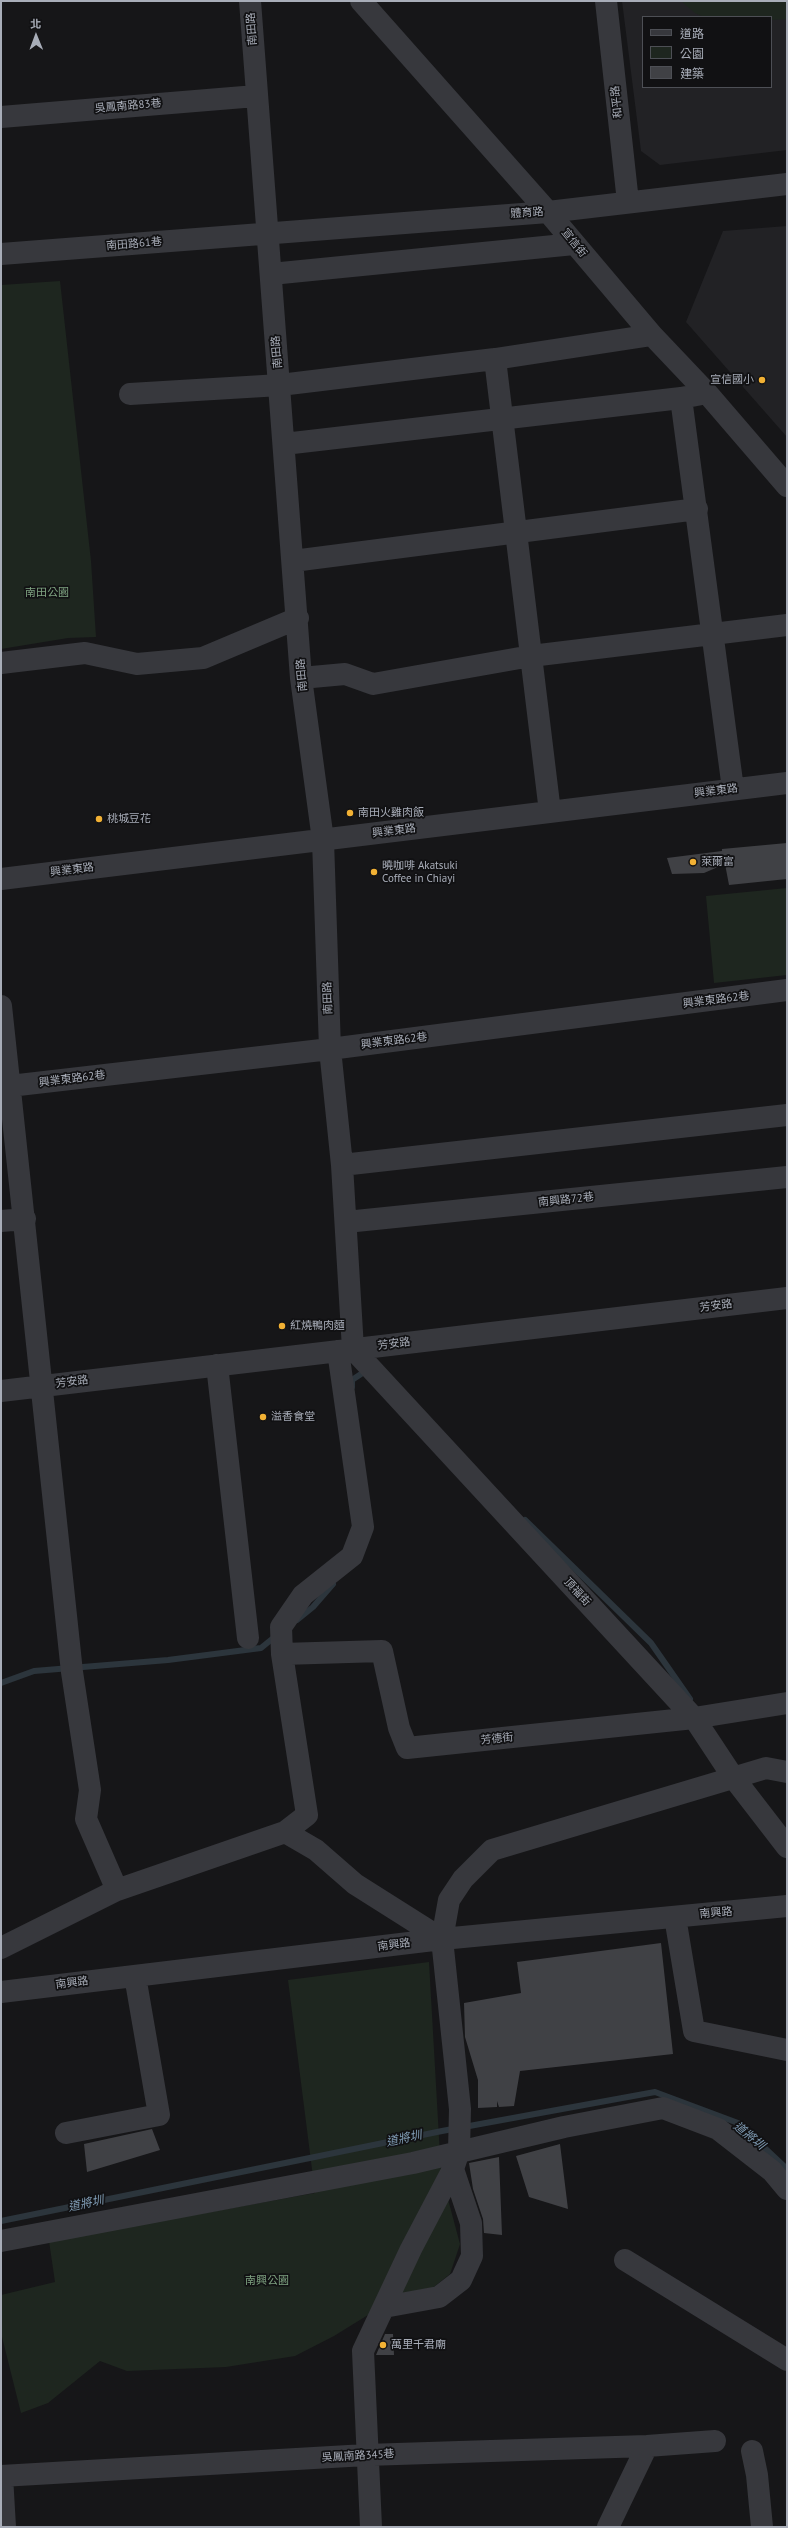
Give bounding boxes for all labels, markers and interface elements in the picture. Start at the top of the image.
street label: 南田路 [244,12,260,46]
north arrow [16,16,56,56]
legend [642,16,772,88]
text: 北 [30,17,41,31]
text: 道路 [680,26,704,41]
text: 公園 [680,46,704,61]
text: 建築 [680,66,704,81]
street label: 和平路 [609,85,625,119]
street label: 吳鳳南路83巷 [94,97,162,115]
street label: 體育路 [510,205,544,221]
street label: 宣信街 [558,226,590,260]
street label: 南田路61巷 [106,235,162,253]
street label: 南田路 [269,335,285,369]
place label: 宣信國小 [710,373,754,387]
marker: 宣信國小 [757,375,767,385]
park label: 南田公園 [25,586,69,600]
street label: 南田路 [294,658,310,692]
street label: 興業東路 [693,782,739,800]
place label: 南田火雞肉飯 [358,806,424,820]
marker: 南田火雞肉飯 [345,808,355,818]
place label: 桃城豆花 [107,812,151,826]
marker: 桃城豆花 [94,814,104,824]
street label: 興業東路 [371,822,417,840]
place label: 萊爾富 [701,855,734,869]
marker: 萊爾富 [688,857,698,867]
place label: 曉咖啡 Akatsuki Coffee in Chiayi [382,859,458,885]
street label: 興業東路 [49,861,95,879]
marker: 曉咖啡 Akatsuki Coffee in Chiayi [369,867,379,877]
street label: 南田路 [321,981,335,1015]
street label: 興業東路62巷 [682,989,750,1011]
street label: 興業東路62巷 [360,1030,428,1052]
street label: 興業東路62巷 [38,1068,106,1090]
street label: 南興路72巷 [537,1191,595,1209]
street label: 芳安路 [699,1297,733,1315]
place label: 紅燒鴨肉麵 [290,1319,345,1333]
marker: 紅燒鴨肉麵 [277,1321,287,1331]
street label: 芳安路 [377,1335,411,1353]
street label: 芳安路 [55,1373,89,1391]
place label: 溢香食堂 [271,1410,315,1424]
marker: 溢香食堂 [258,1412,268,1422]
street label: 頂福街 [561,1575,593,1609]
street label: 芳德街 [480,1731,514,1747]
street label: 南興路 [699,1905,733,1921]
street label: 南興路 [377,1936,411,1954]
street label: 南興路 [55,1974,89,1992]
water label: 道將圳 [730,2119,768,2153]
water label: 道將圳 [385,2128,423,2150]
water label: 道將圳 [67,2193,105,2215]
park label: 南興公園 [245,2274,289,2288]
place label: 萬里千君廟 [391,2338,446,2352]
marker: 萬里千君廟 [378,2340,388,2350]
street label: 吳鳳南路345巷 [321,2447,395,2465]

